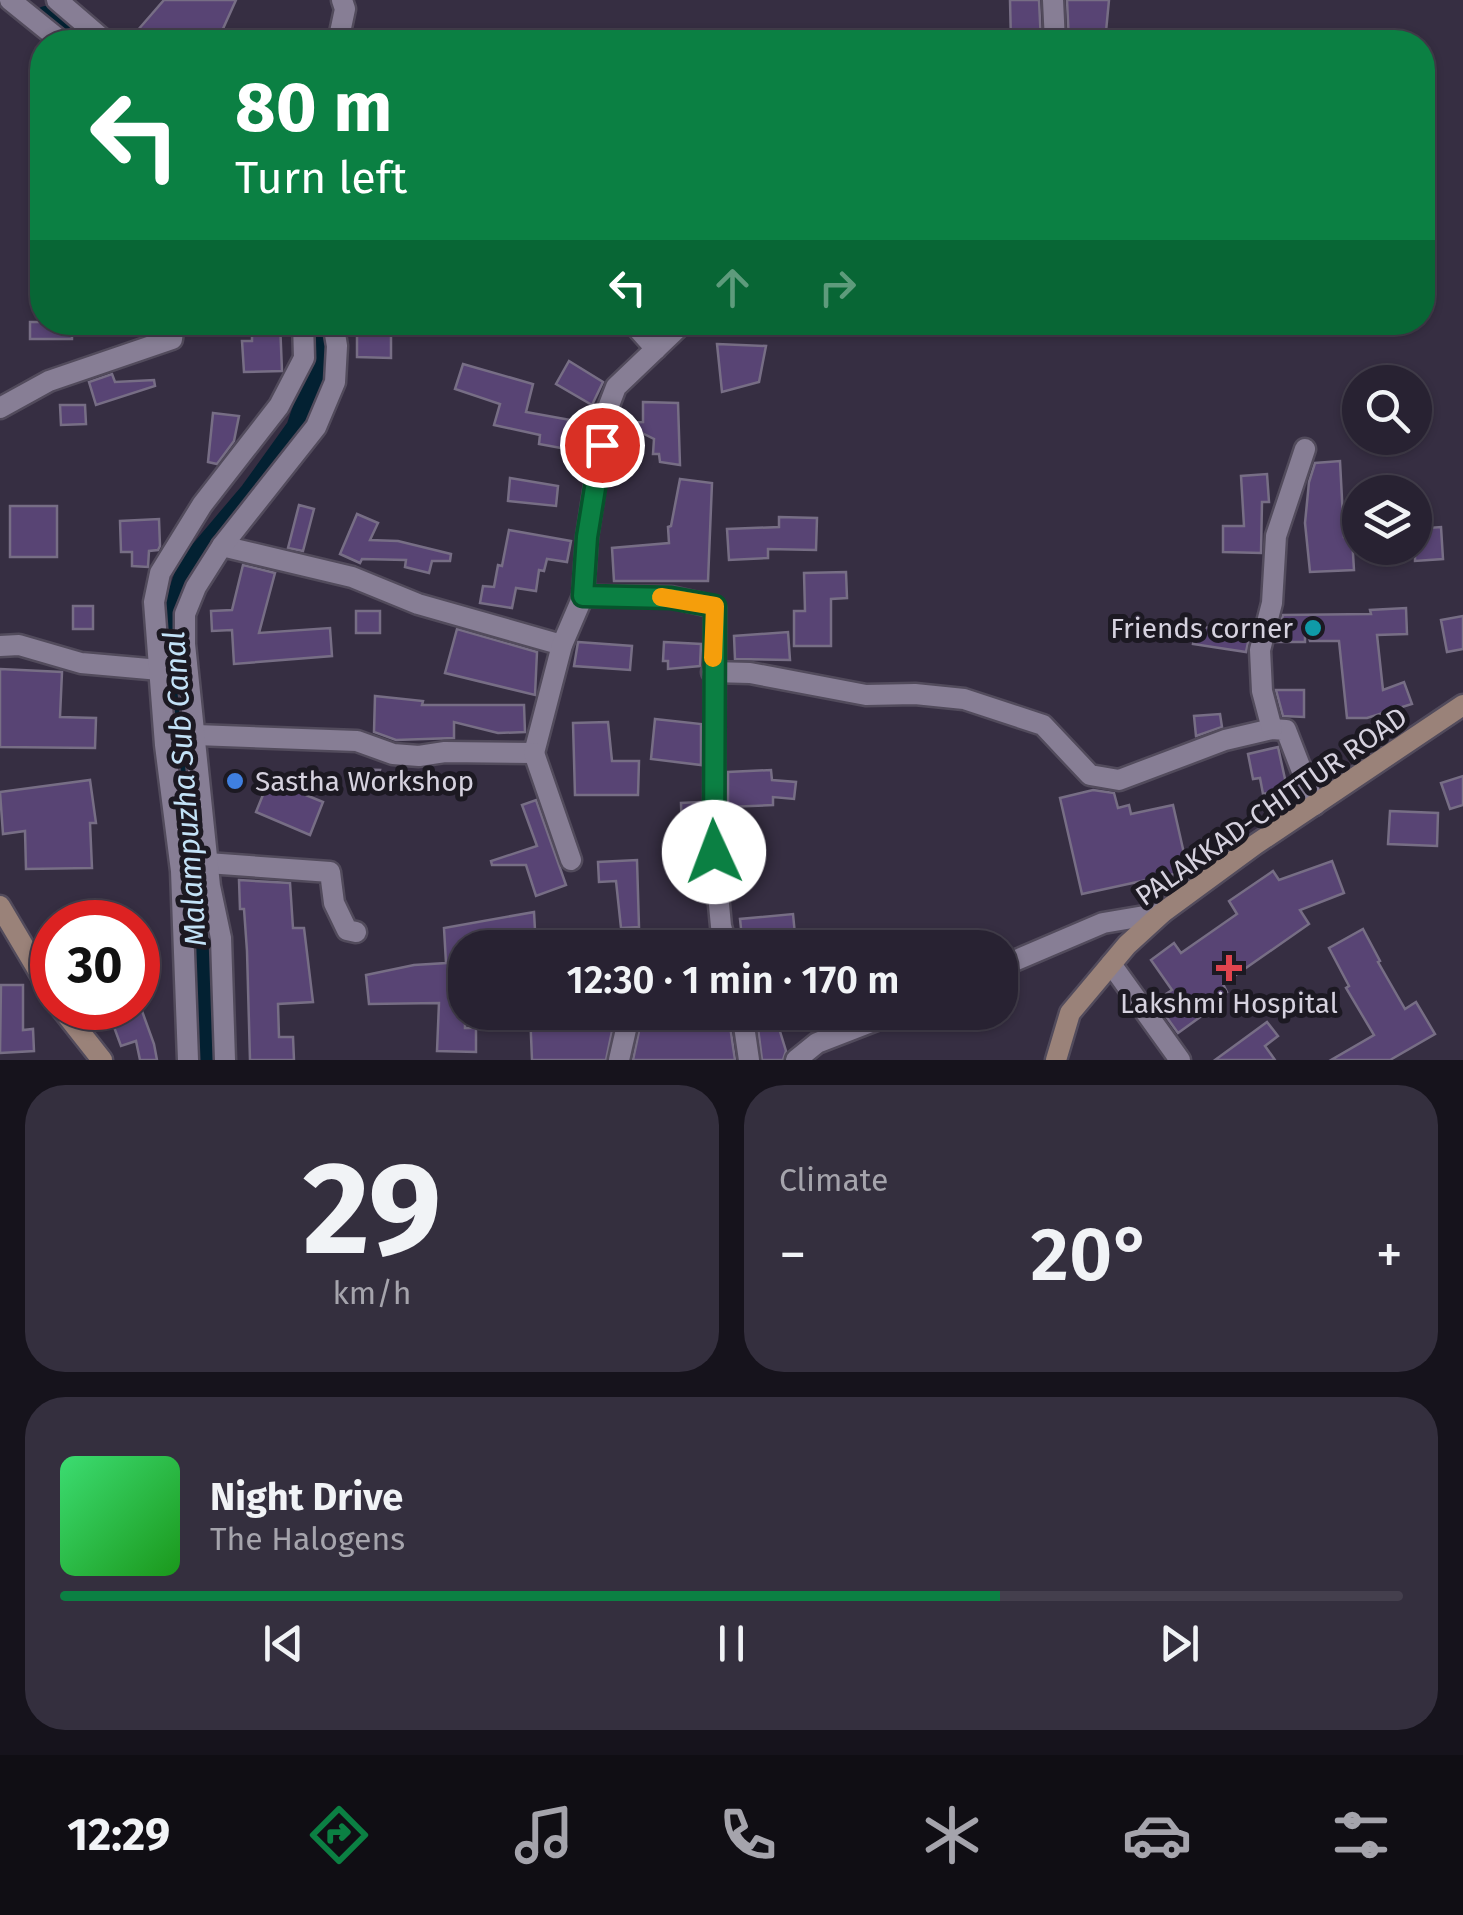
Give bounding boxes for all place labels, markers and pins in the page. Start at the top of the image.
pin [560,403,645,488]
place label: Friends corner [1110,612,1293,645]
marker: Friends corner [1302,617,1324,639]
place label: Sastha Workshop [255,765,474,798]
marker: Sastha Workshop [224,770,246,792]
marker: Lakshmi Hospital [1216,955,1242,981]
place label: Lakshmi Hospital [1120,987,1338,1020]

